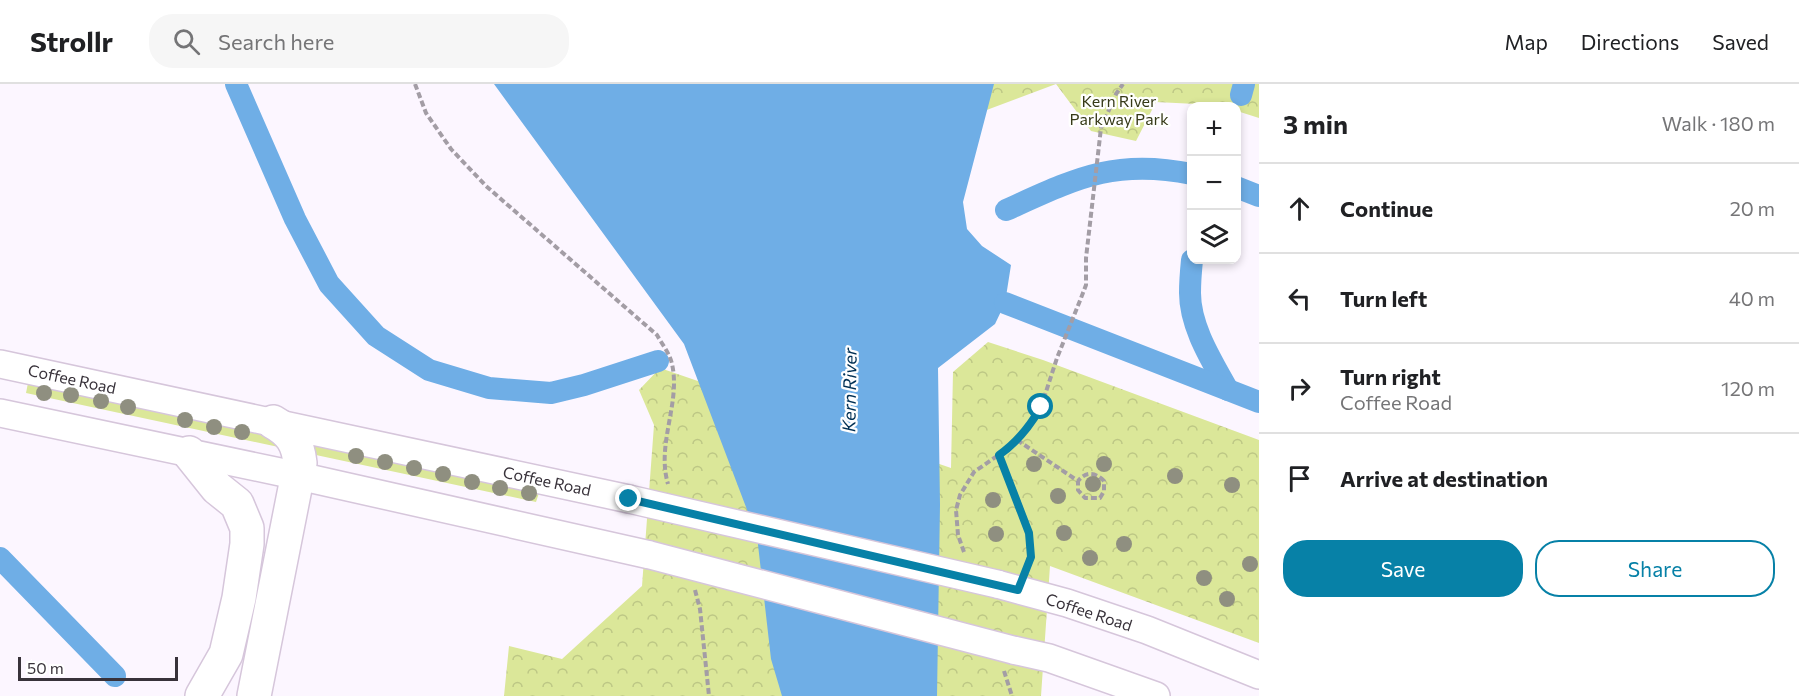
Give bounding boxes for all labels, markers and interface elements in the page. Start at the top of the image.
search box [149,14,569,68]
text: Strollr [30,24,113,58]
icon: search [170,25,203,58]
text: Search here [218,28,334,55]
text: Map [1505,29,1548,54]
text: Directions [1581,29,1679,54]
text: Saved [1712,29,1769,54]
park label: Kern River Parkway Park [1069,91,1169,128]
map controls [1187,102,1241,264]
button: + [1187,102,1241,156]
text: 3 min [1283,108,1348,139]
text: Walk · 180 m [1662,111,1775,135]
button: − [1187,156,1241,210]
icon: ahead [1283,192,1316,225]
text: Continue [1340,195,1433,222]
text: 20 m [1730,196,1775,220]
button: layers [1187,210,1241,264]
icon: left [1283,282,1316,315]
text: Turn left [1340,285,1427,312]
text: 40 m [1729,286,1775,310]
water label: Kern River [837,347,861,432]
street label: Coffee Road [26,360,118,397]
text: Turn right [1340,363,1441,390]
icon: right [1283,372,1316,405]
text: 120 m [1721,376,1775,400]
text: Coffee Road [1340,390,1452,414]
route start [1027,393,1053,419]
street label: Coffee Road [501,462,593,499]
icon: arrive [1283,462,1316,495]
text: Arrive at destination [1340,465,1548,492]
route end [615,485,641,511]
button: Save [1283,540,1523,597]
button: Share [1535,540,1775,597]
street label: Coffee Road [1044,589,1135,634]
scale bar [18,654,178,682]
text: 50 m [27,658,64,677]

